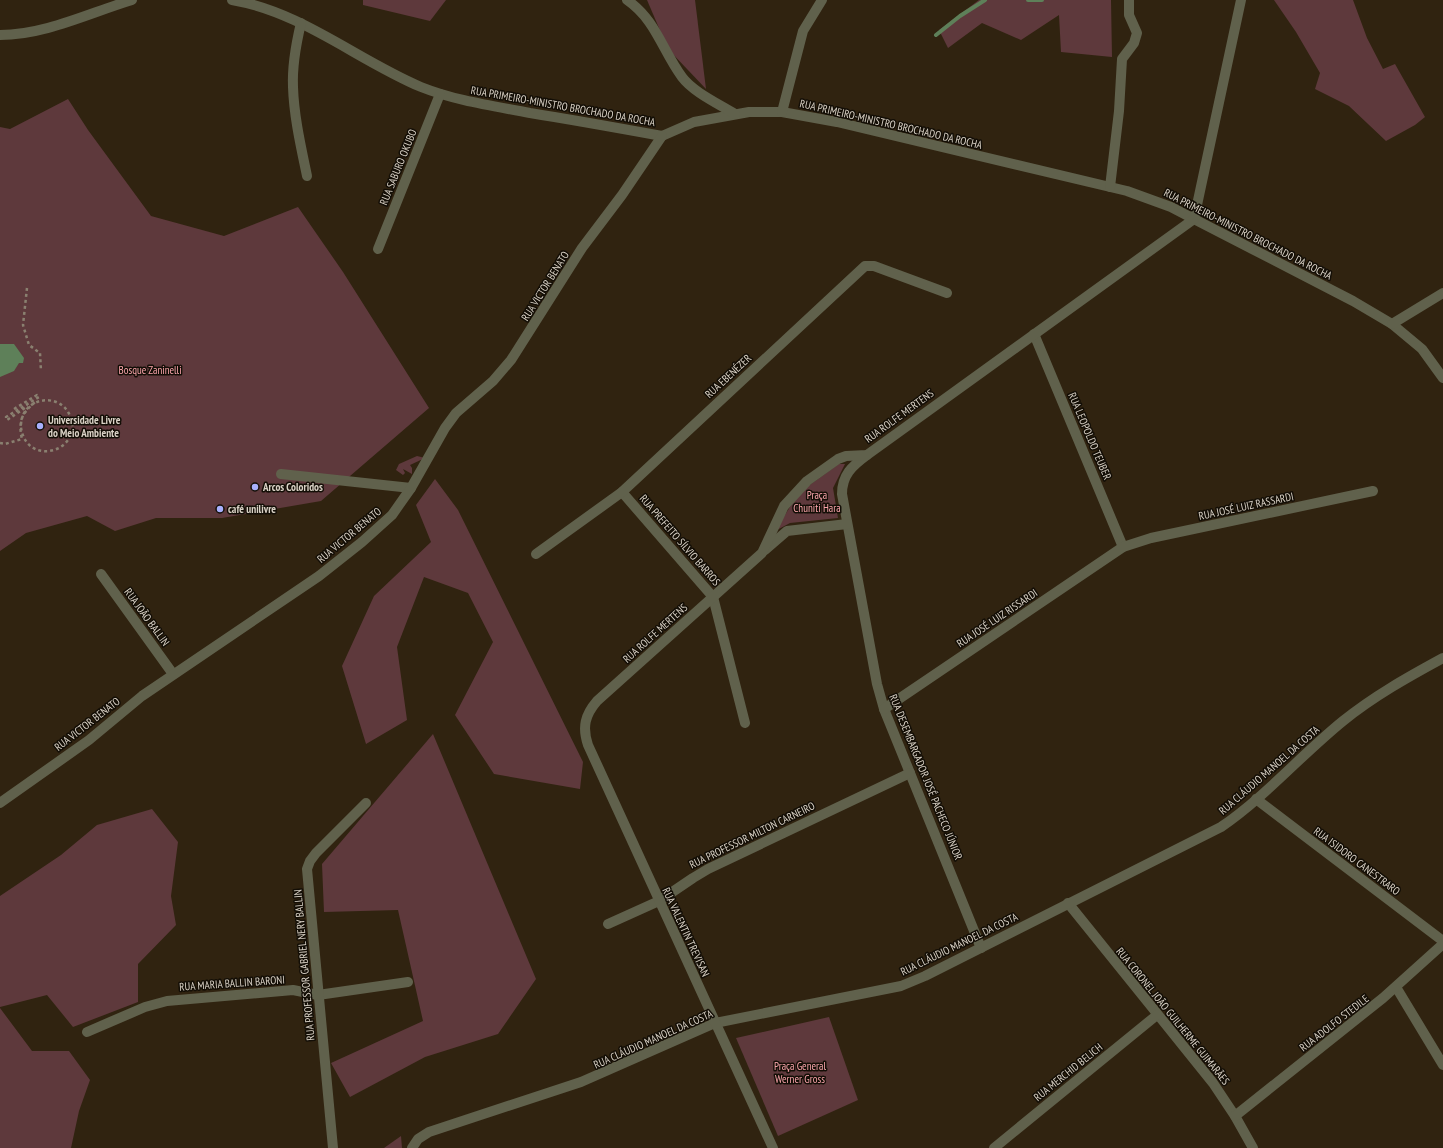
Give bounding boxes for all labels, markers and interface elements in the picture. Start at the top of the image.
street label: RUA PRIMEIRO-MINISTRO BROCHADO DA ROCHA [470,83,657,129]
street label: RUA PRIMEIRO-MINISTRO BROCHADO DA ROCHA [798,96,984,152]
street label: RUA SABURO OKUBO [376,127,420,207]
street label: RUA PRIMEIRO-MINISTRO BROCHADO DA ROCHA [1162,185,1335,283]
street label: RUA VICTOR BENATO [518,249,572,323]
street label: RUA EBENÉZER [702,351,754,401]
park label: Bosque Zaninelli [118,363,182,377]
street label: RUA ROLFE MERTENS [862,386,937,446]
street label: RUA LEOPOLDO TEUBER [1065,390,1115,482]
place label: Universidade Livre do Meio Ambiente [48,413,121,440]
marker: Universidade Livre do Meio Ambiente [35,421,45,431]
place label: Arcos Coloridos [262,480,323,494]
marker: Arcos Coloridos [250,482,260,492]
park label: Praça Chuniti Hara [793,488,841,515]
street label: RUA JOSÉ LUIZ RASSARDI [1197,489,1295,523]
street label: RUA PREFEITO SÍLVIO BARROS [637,492,724,589]
place label: café unilivre [228,502,276,516]
marker: café unilivre [215,504,225,514]
street label: RUA VICTOR BENATO [314,504,384,566]
street label: RUA JOÃO BALLIN [121,585,173,649]
street label: RUA JOSÉ LUIZ RISSARDI [954,586,1040,650]
street label: RUA ROLFE MERTENS [620,600,690,666]
street label: RUA DESEMBARGADOR JOSÉ PACHECO JÚNIOR [886,692,966,862]
street label: RUA VICTOR BENATO [51,694,123,754]
street label: RUA CLÁUDIO MANOEL DA COSTA [1216,722,1323,817]
street label: RUA PROFESSOR MILTON CARNEIRO [687,799,817,871]
street label: RUA ISIDORO CANESTRARO [1311,824,1403,898]
street label: RUA VALENTIN TREVISAN [659,885,713,979]
street label: RUA PROFESSOR GABRIEL NERY BALLIN [290,889,318,1041]
street label: RUA CLÁUDIO MANOEL DA COSTA [898,909,1021,978]
street label: RUA CORONEL JOÃO GUILHERME GUIMARÃES [1113,944,1233,1088]
street label: RUA MARIA BALLIN BARONI [179,972,285,994]
street label: RUA ADOLFO STEDILE [1296,991,1372,1054]
street label: RUA CLÁUDIO MANOEL DA COSTA [591,1006,715,1072]
street label: RUA MERCHID BELICH [1031,1040,1105,1104]
park label: Praça General Werner Gross [774,1059,826,1086]

